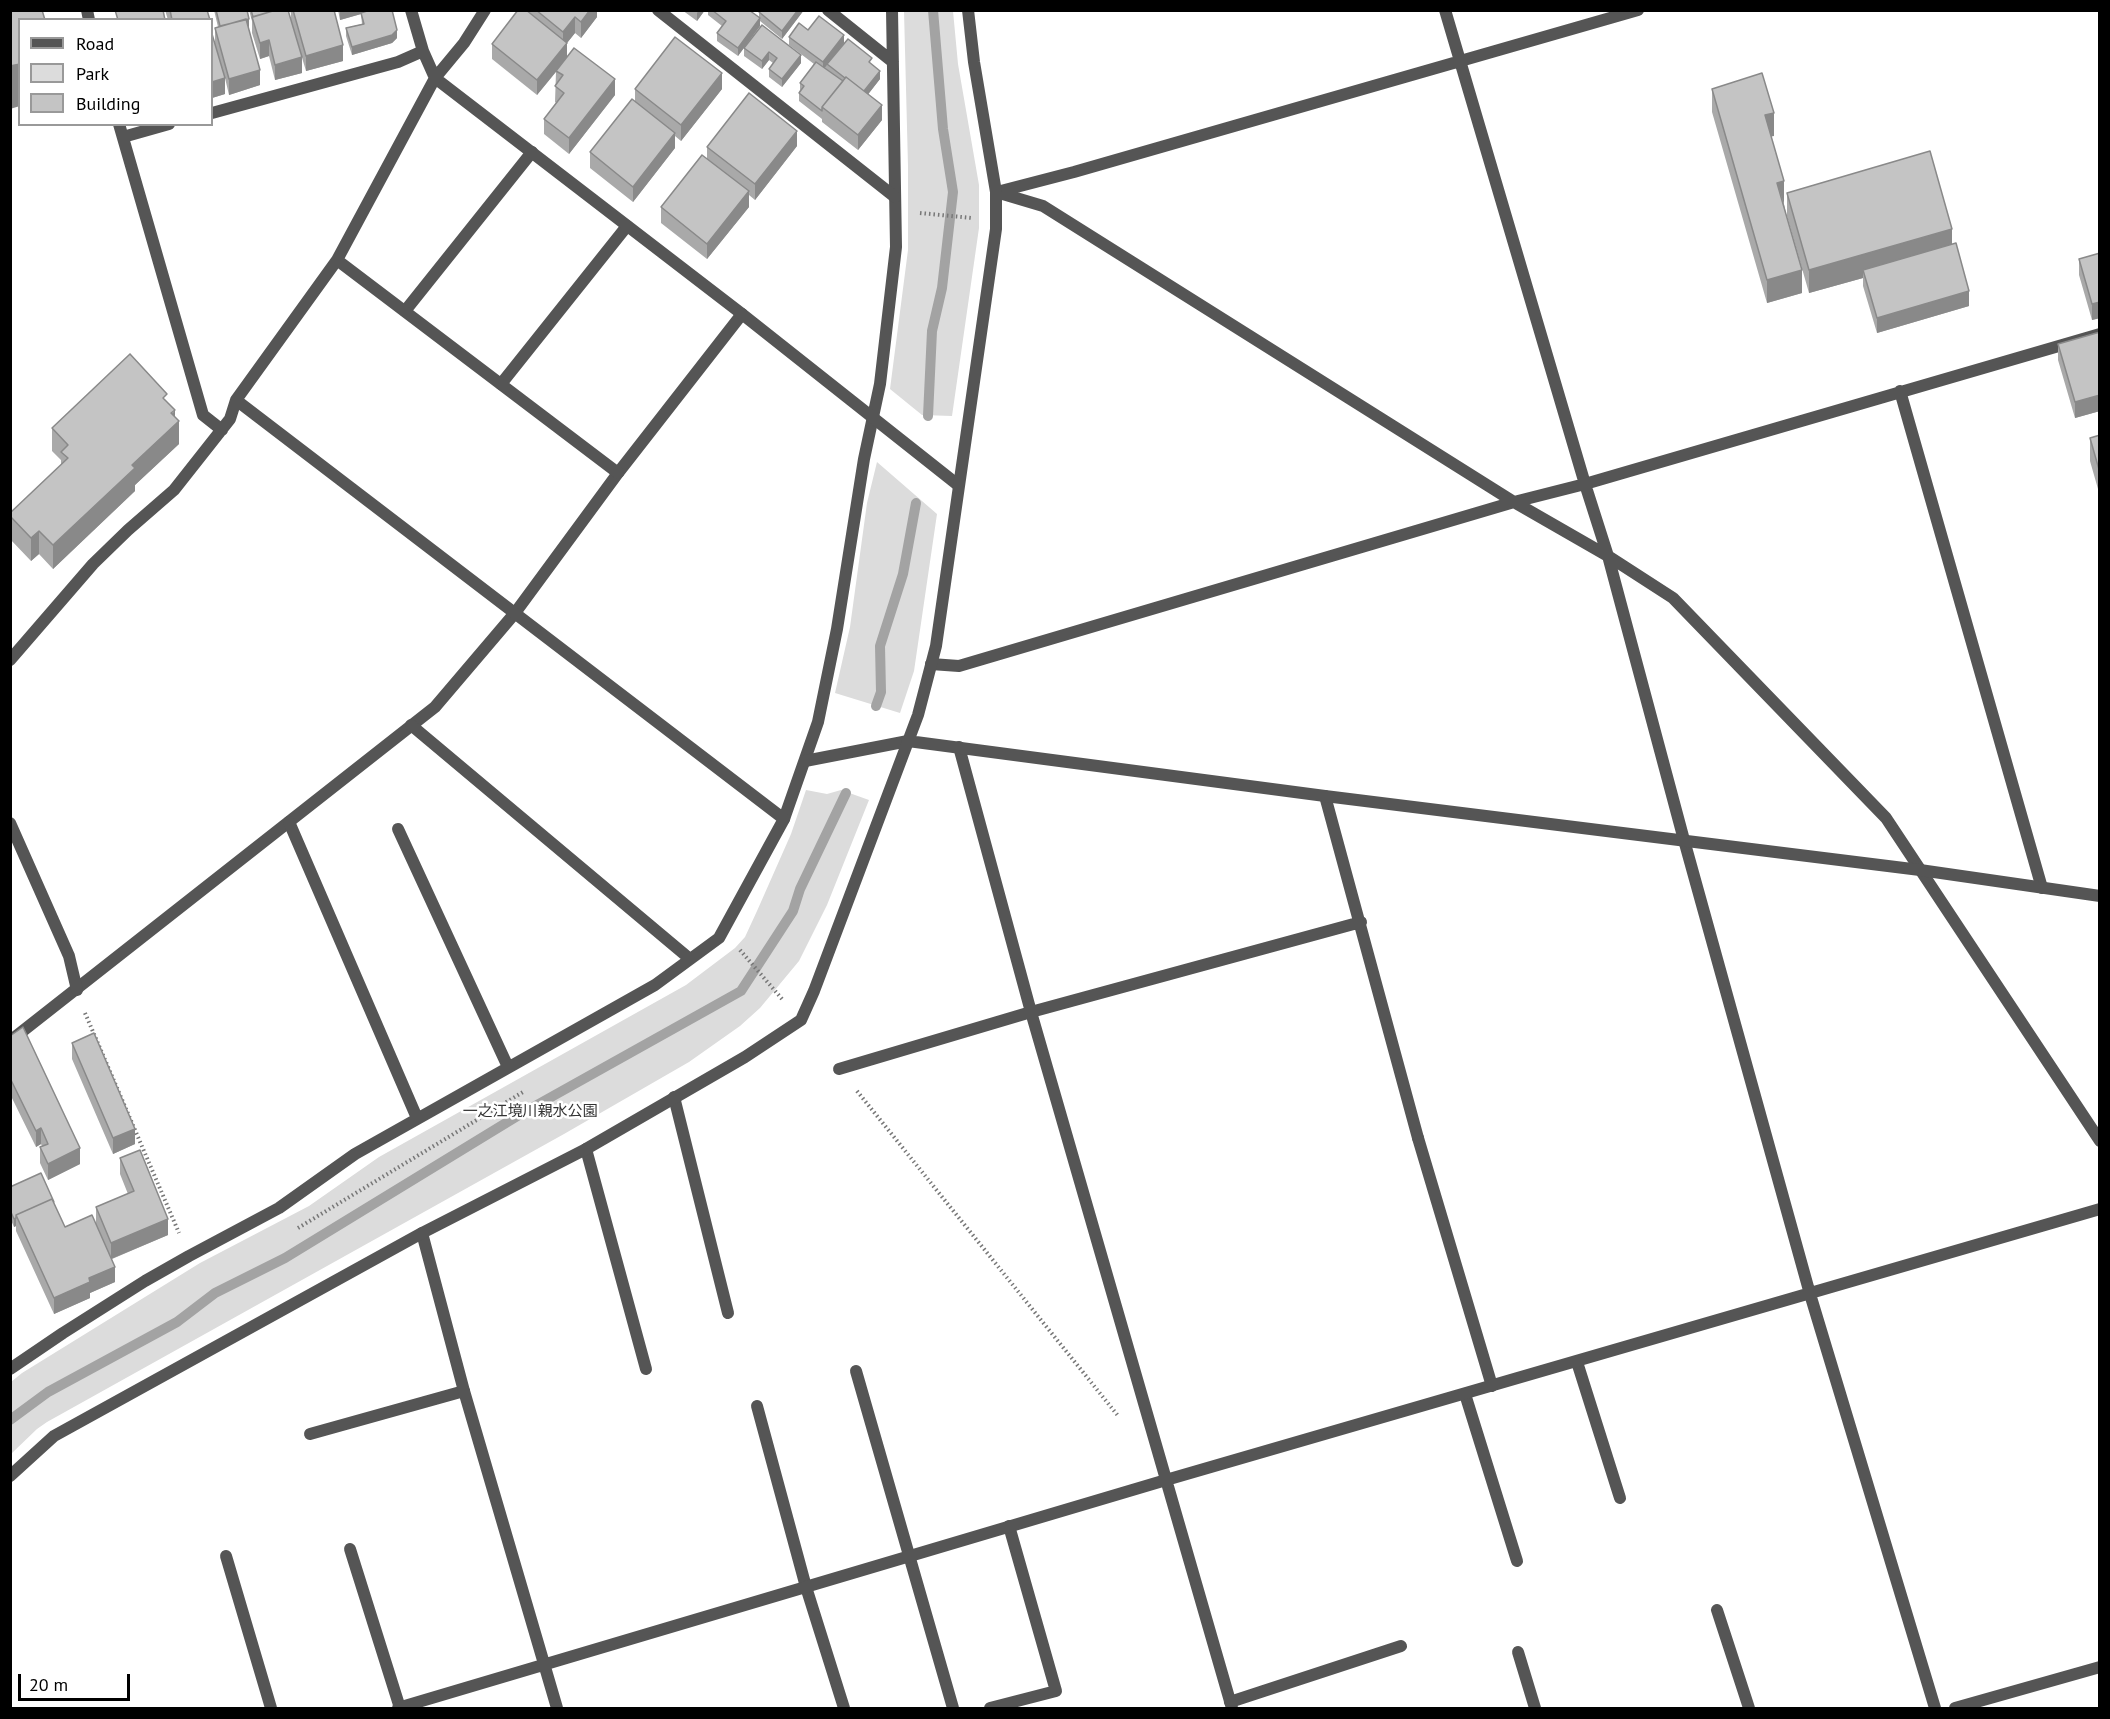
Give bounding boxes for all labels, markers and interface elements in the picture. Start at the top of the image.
legend [18,18,213,126]
text: Road [76,32,114,55]
text: Park [76,62,109,85]
text: Building [76,92,140,115]
park label: 一之江境川親水公園 [463,1103,597,1121]
scale bar [21,1662,134,1700]
text: 20 m [29,1673,68,1696]

